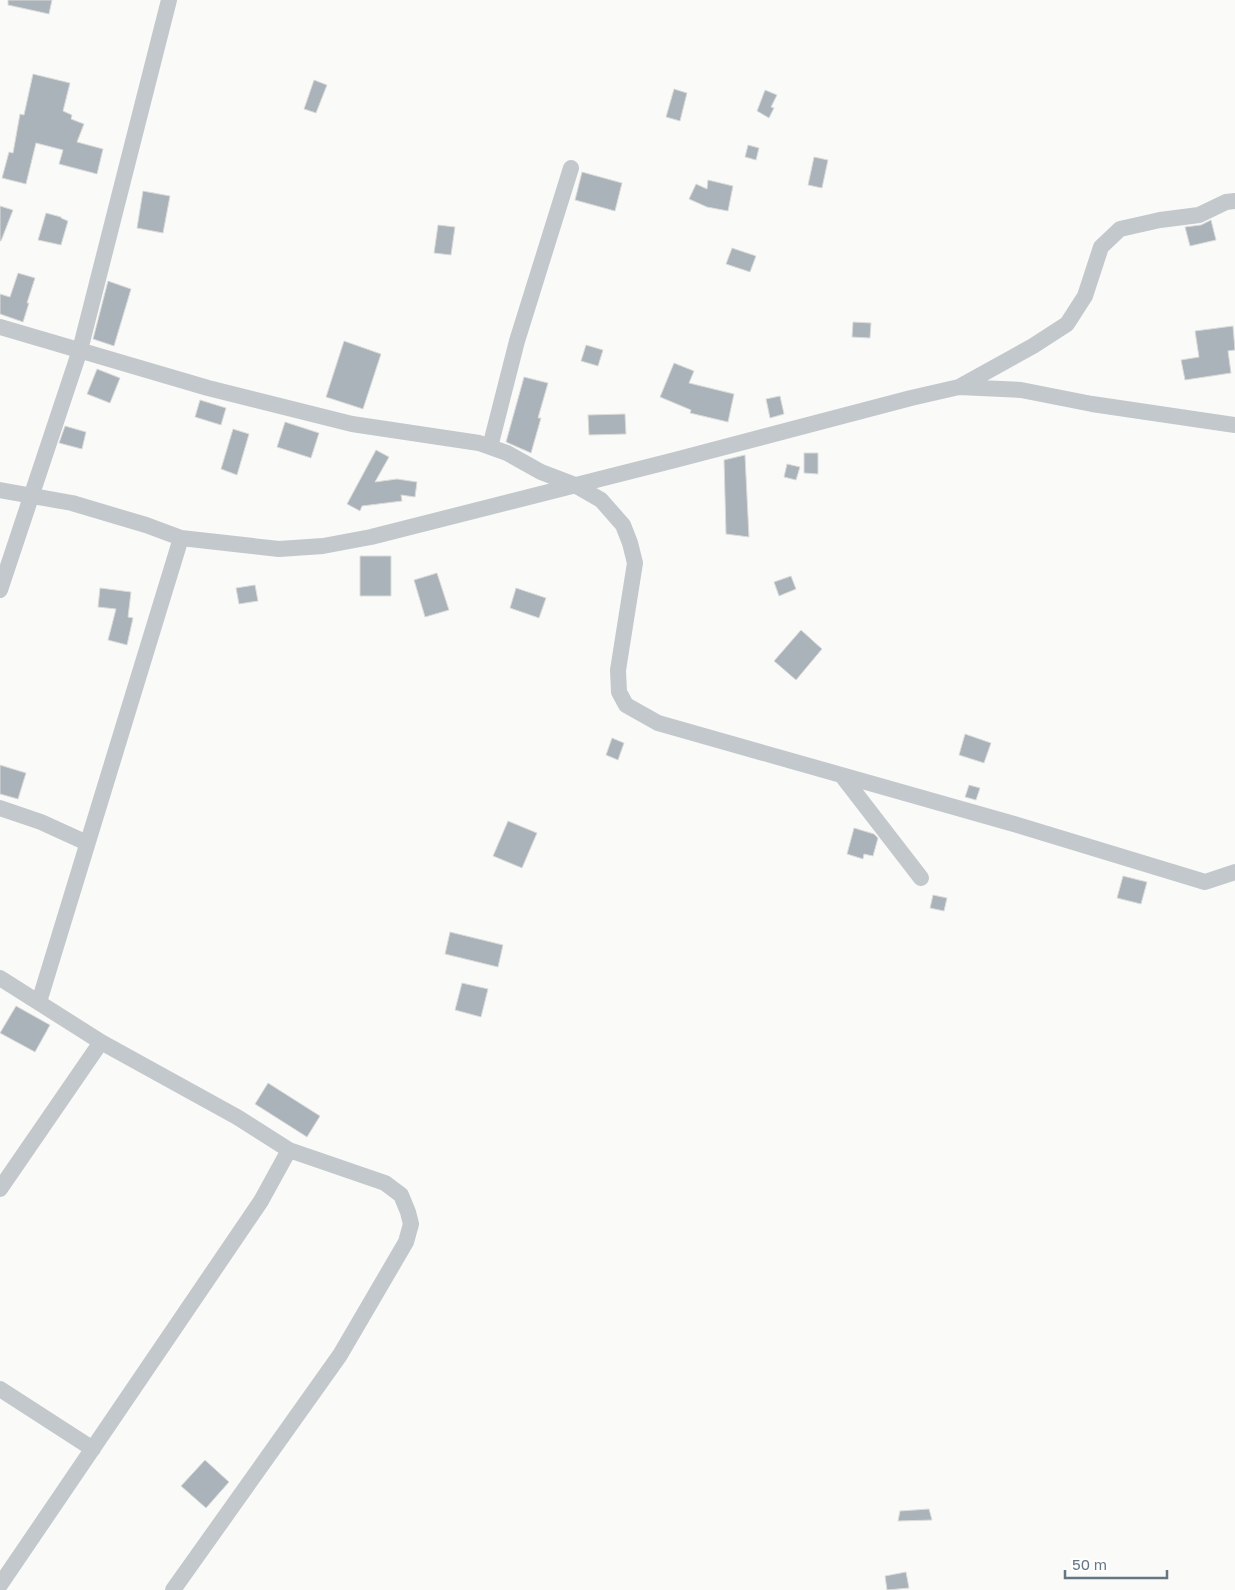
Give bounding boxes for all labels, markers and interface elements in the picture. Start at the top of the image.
scale bar [1065,1548,1168,1580]
text: 50 m [1072,1555,1107,1573]

